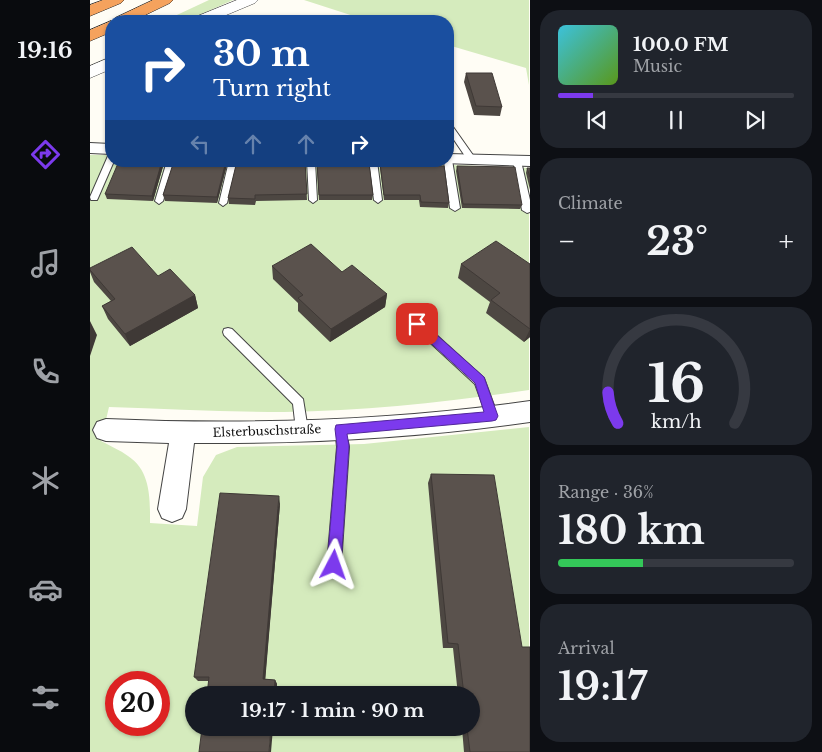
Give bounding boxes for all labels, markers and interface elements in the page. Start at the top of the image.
text: 30 m [213,32,310,75]
text: 100.0 FM [633,33,728,56]
icon: right [130,35,195,100]
text: 19:16 [17,37,73,64]
text: Music [633,56,682,76]
text: Turn right [213,75,331,102]
icon: previous [583,106,611,134]
icon: pause [662,106,690,134]
icon: next [741,106,769,134]
icon: left [186,130,214,158]
icon: ahead [239,130,267,158]
icon: ahead [292,130,320,158]
icon: right [345,130,373,158]
icon: directions [28,137,63,172]
text: Climate [558,193,623,213]
text: 23° [646,218,708,265]
text: − [558,224,576,259]
text: + [779,224,794,259]
icon: music [28,246,63,281]
pin [396,303,438,345]
icon: arrive [403,310,431,338]
text: 16 [647,352,705,416]
icon: phone [28,354,63,389]
text: km/h [651,411,701,433]
street label: Elsterbuschstraße [212,421,322,440]
icon: climate [28,463,63,498]
text: Range · 36% [558,482,654,502]
text: 180 km [558,507,705,554]
position arrow [307,538,359,590]
icon: car [28,572,63,607]
text: Arrival [558,638,615,658]
text: 19:17 [558,663,647,710]
speed limit sign: 20 [105,671,170,736]
icon: filters [28,680,63,715]
text: 19:17 · 1 min · 90 m [241,699,424,722]

